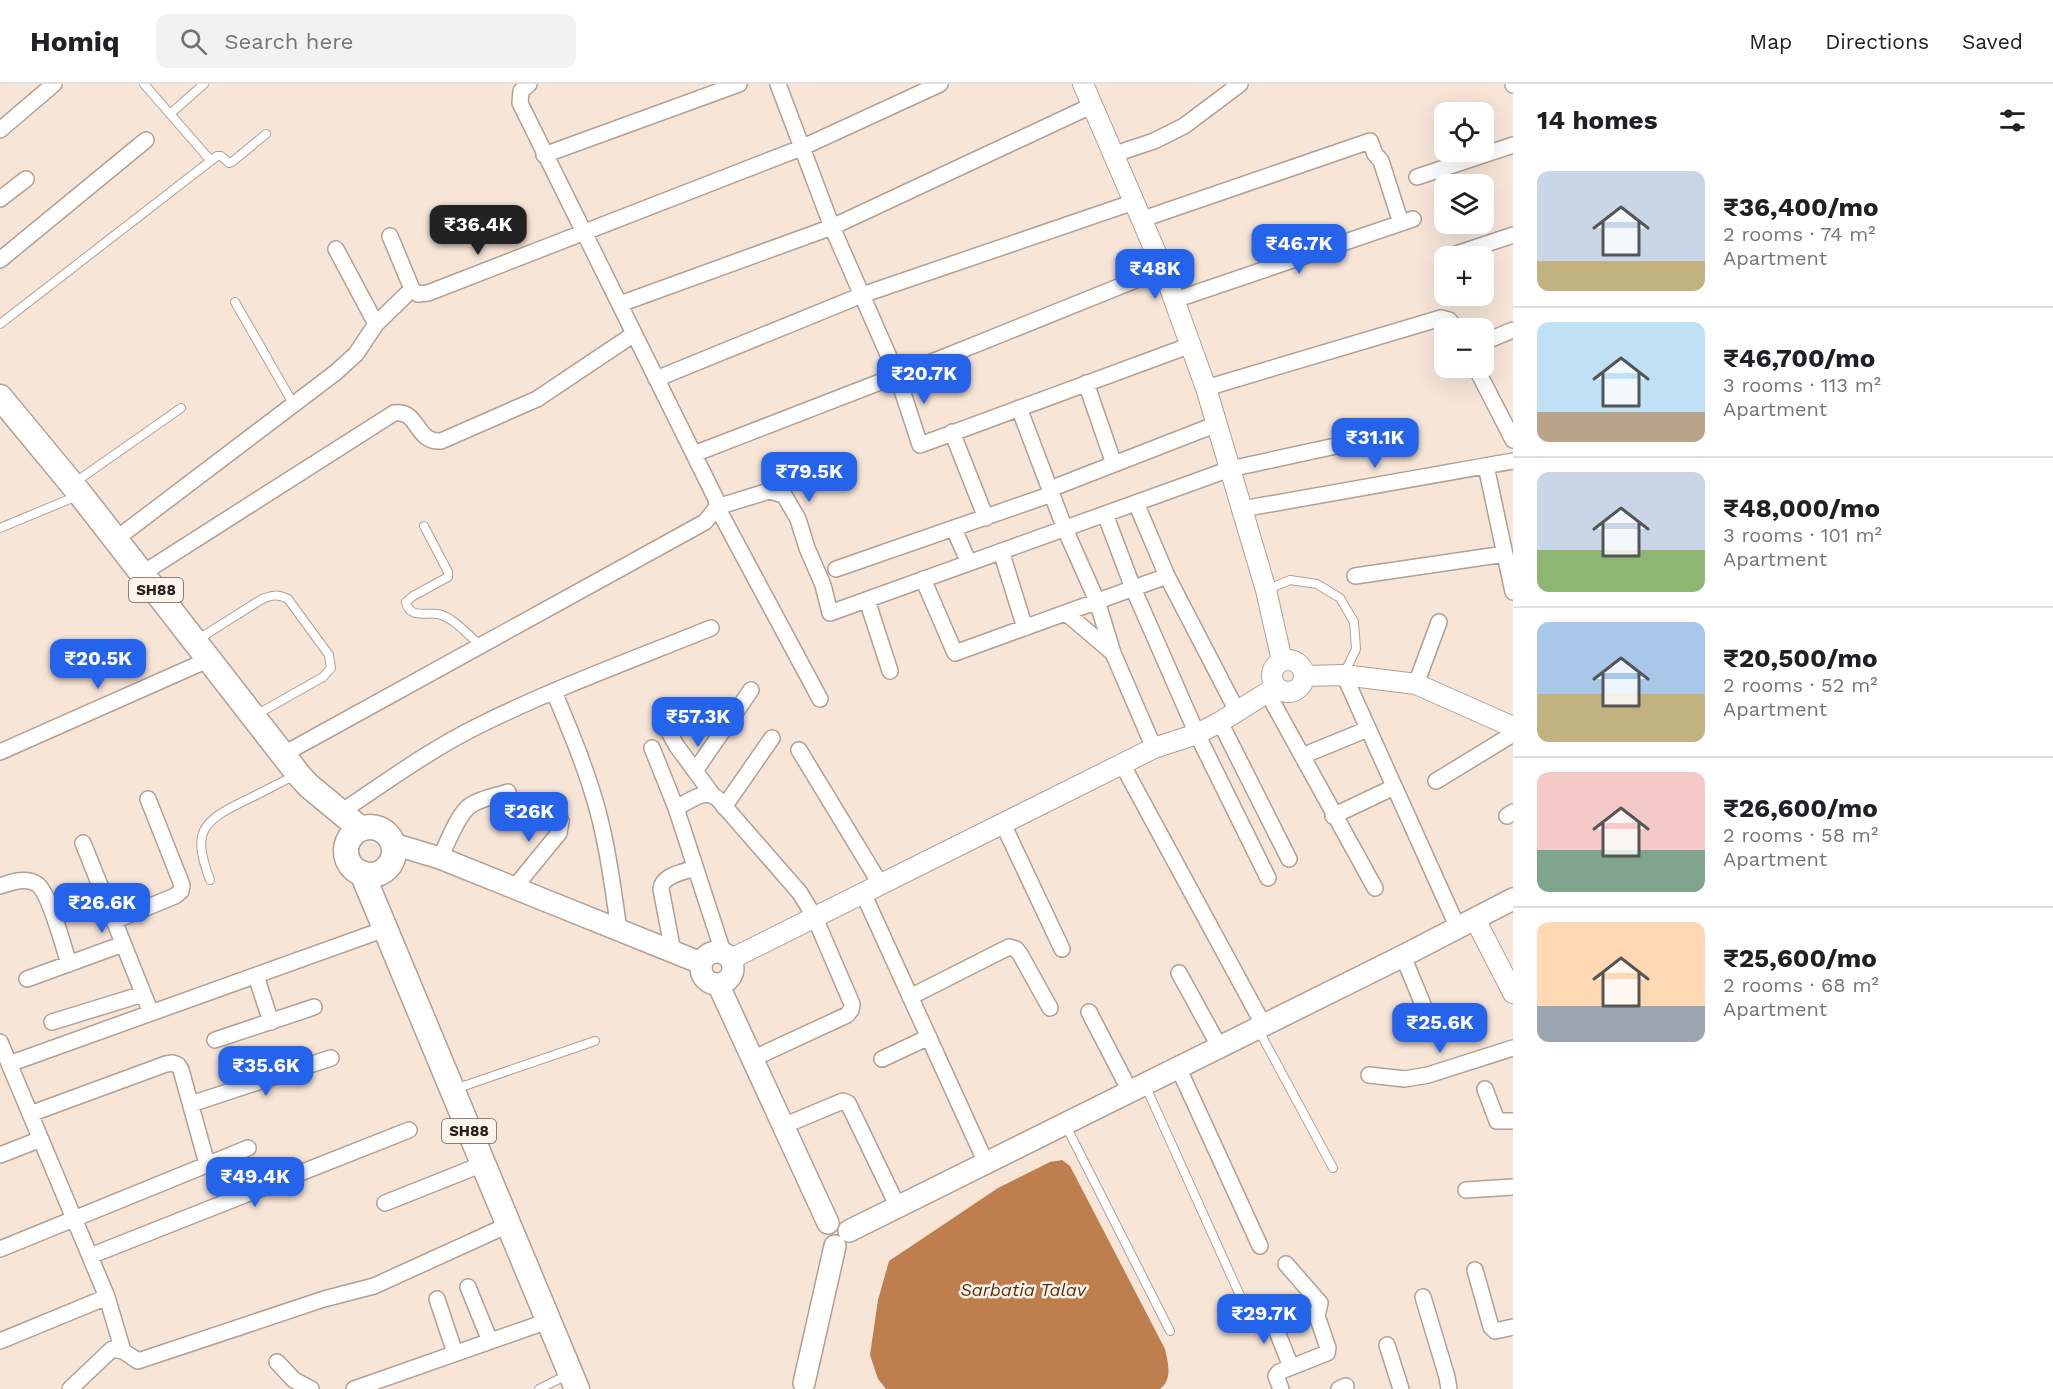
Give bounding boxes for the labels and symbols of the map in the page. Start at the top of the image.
pin: ₹36.4K [429,205,527,256]
pin: ₹46.7K [1250,224,1348,275]
pin: ₹48K [1119,249,1191,300]
pin: ₹20.7K [875,354,973,405]
pin: ₹31.1K [1326,418,1424,469]
pin: ₹79.5K [760,452,858,503]
road number: SH88 [129,578,183,602]
pin: ₹20.5K [49,639,147,690]
pin: ₹57.3K [649,697,747,748]
pin: ₹26K [493,792,565,843]
pin: ₹26.6K [53,883,151,934]
pin: ₹25.6K [1391,1003,1489,1054]
pin: ₹35.6K [217,1046,315,1097]
road number: SH88 [442,1119,496,1143]
pin: ₹49.4K [206,1157,304,1208]
water label: Sarbatia Talav [960,1279,1087,1300]
pin: ₹29.7K [1215,1294,1313,1345]

